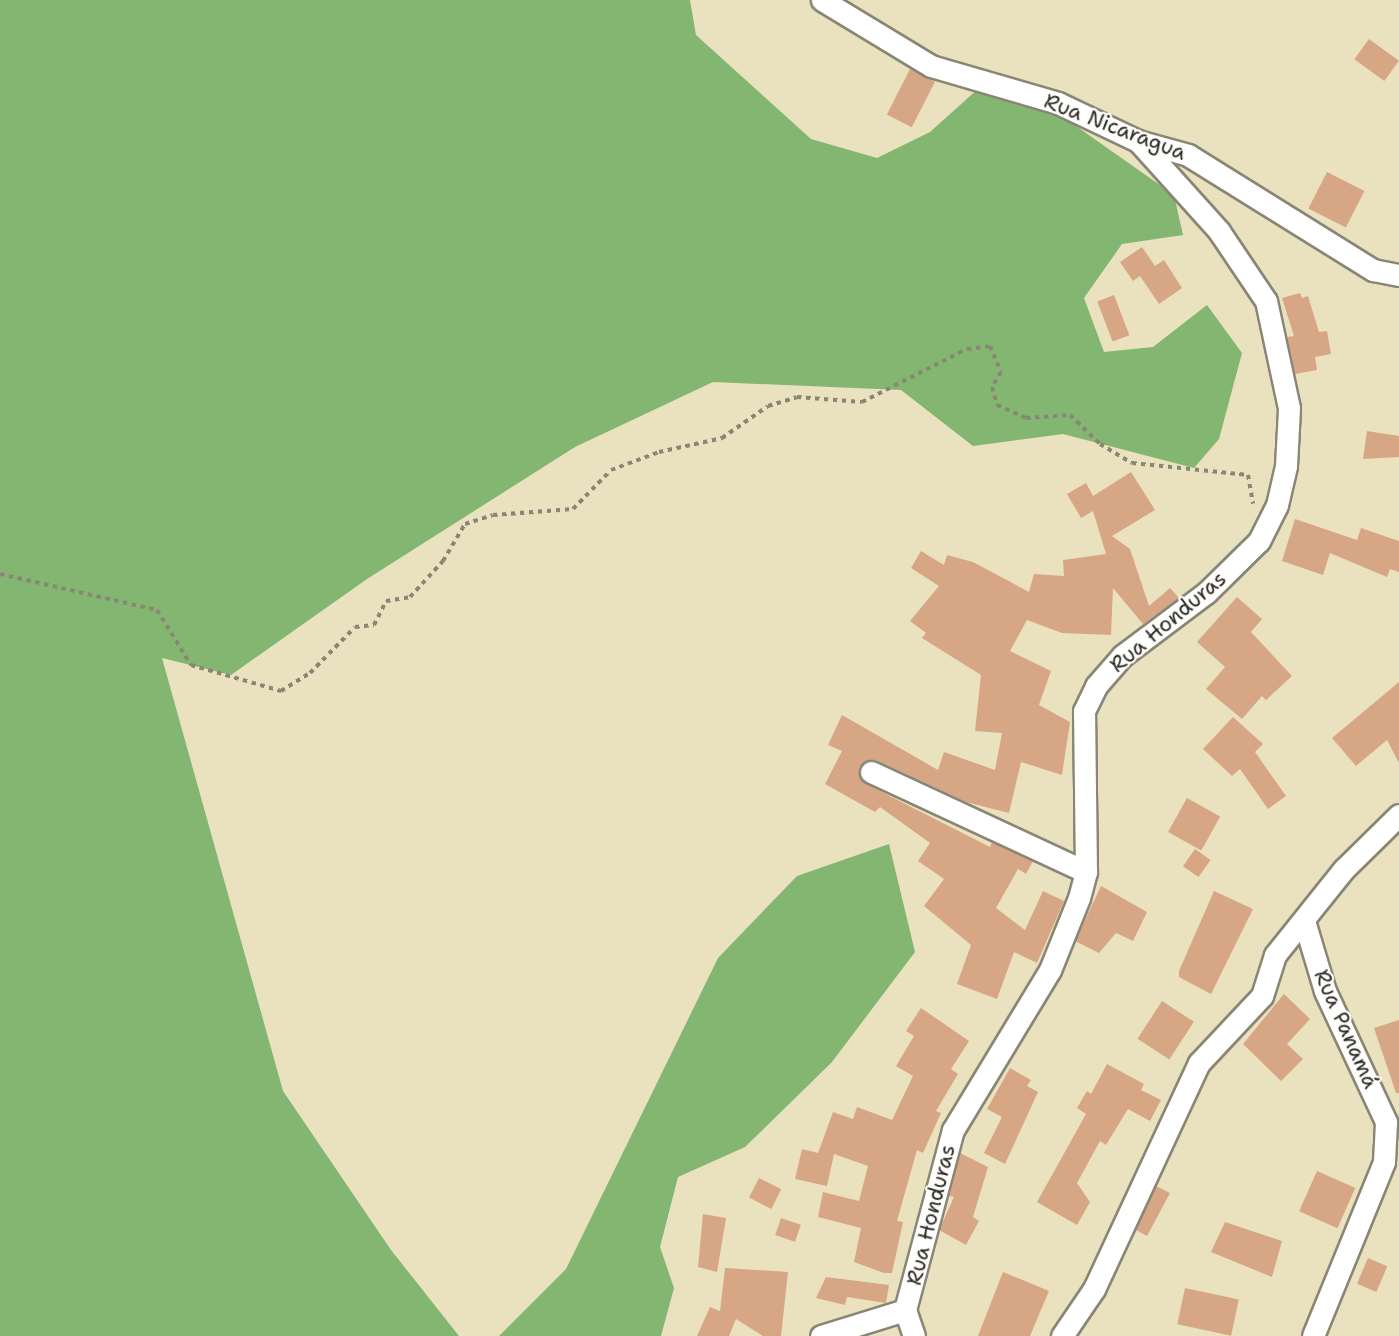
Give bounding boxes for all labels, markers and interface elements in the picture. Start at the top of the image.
street label: Rua Nicaragua [1041,88,1189,166]
street label: Rua Honduras [1105,566,1231,678]
street label: Rua Panamá [1309,966,1383,1092]
street label: Rua Honduras [901,1142,961,1288]

